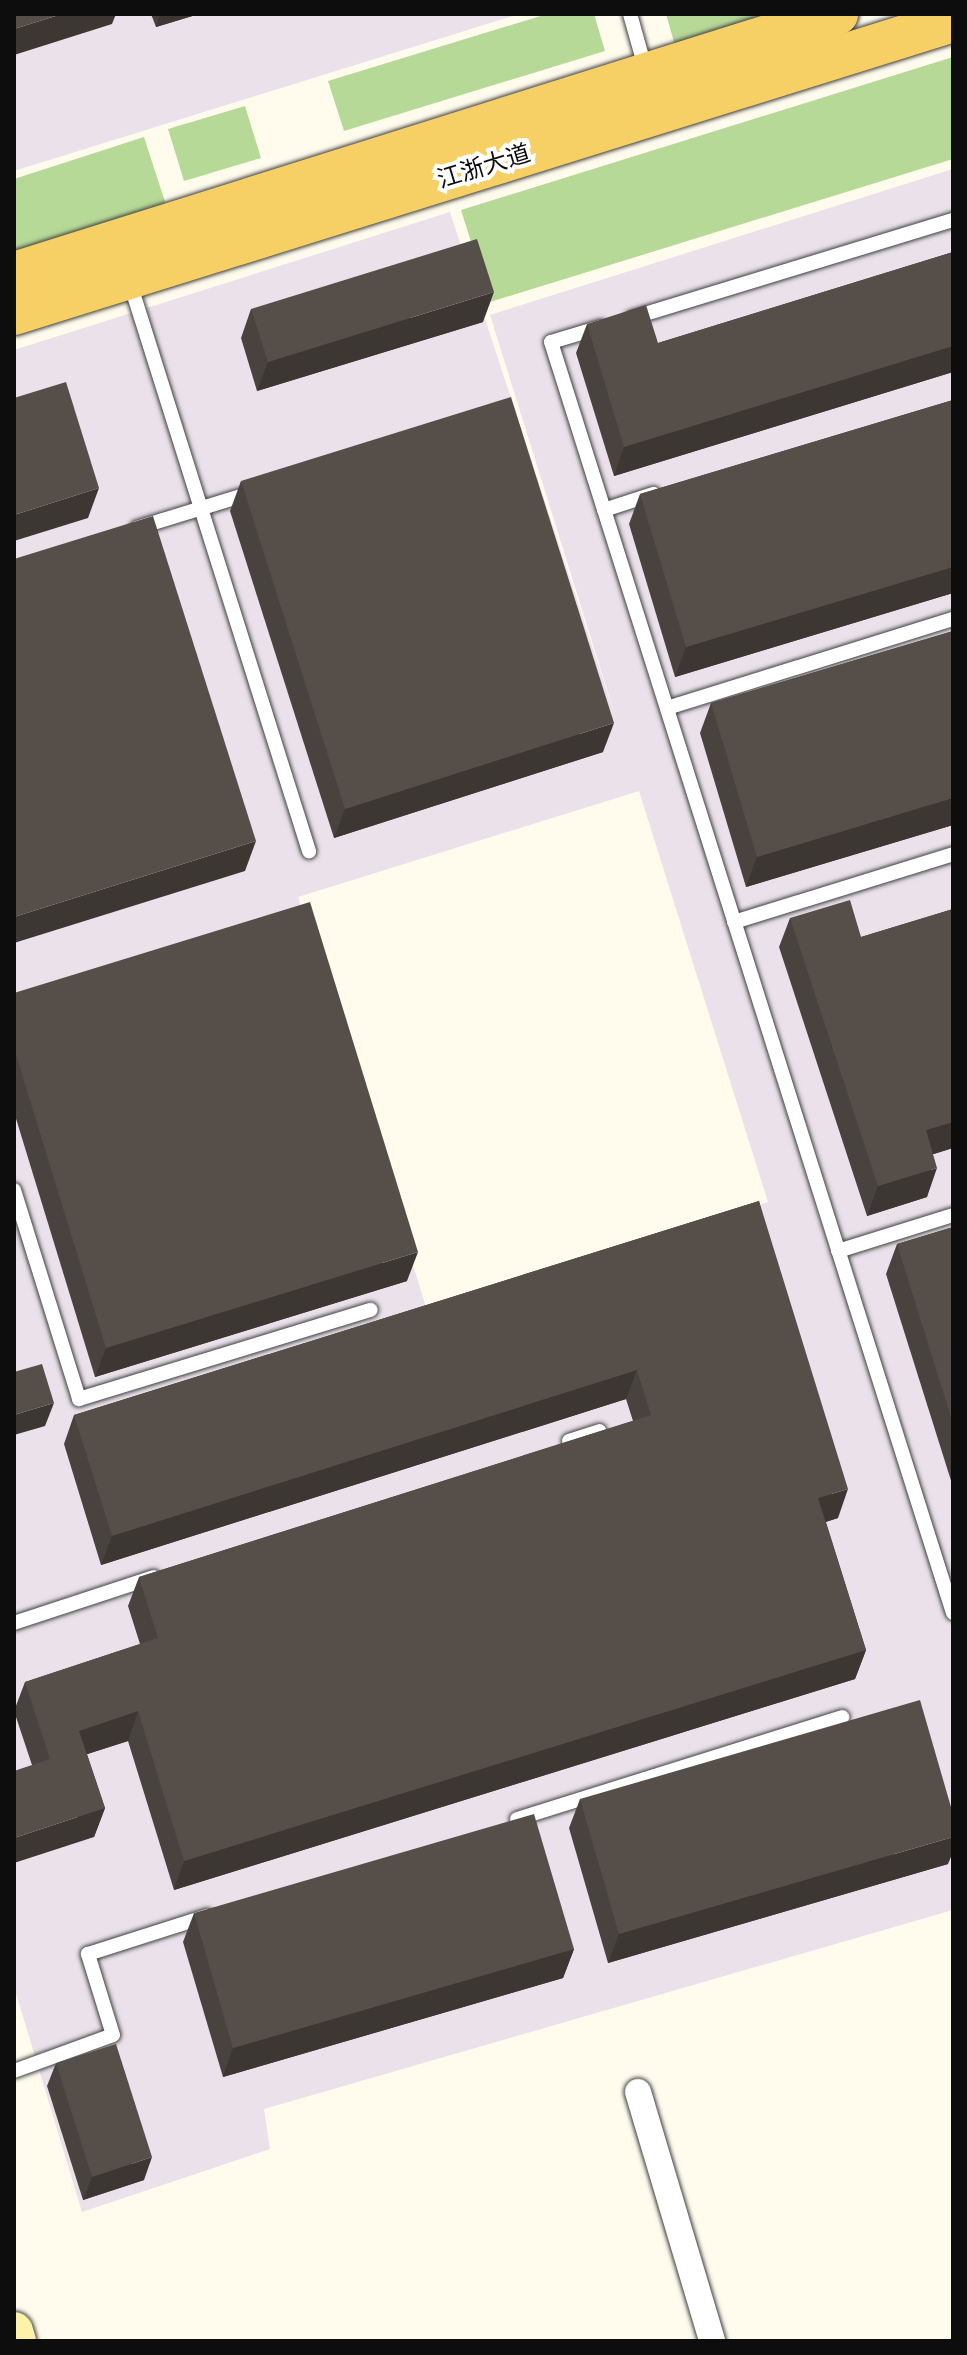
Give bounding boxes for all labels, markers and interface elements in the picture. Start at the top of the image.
street label: 江浙大道 [434,139,534,195]

